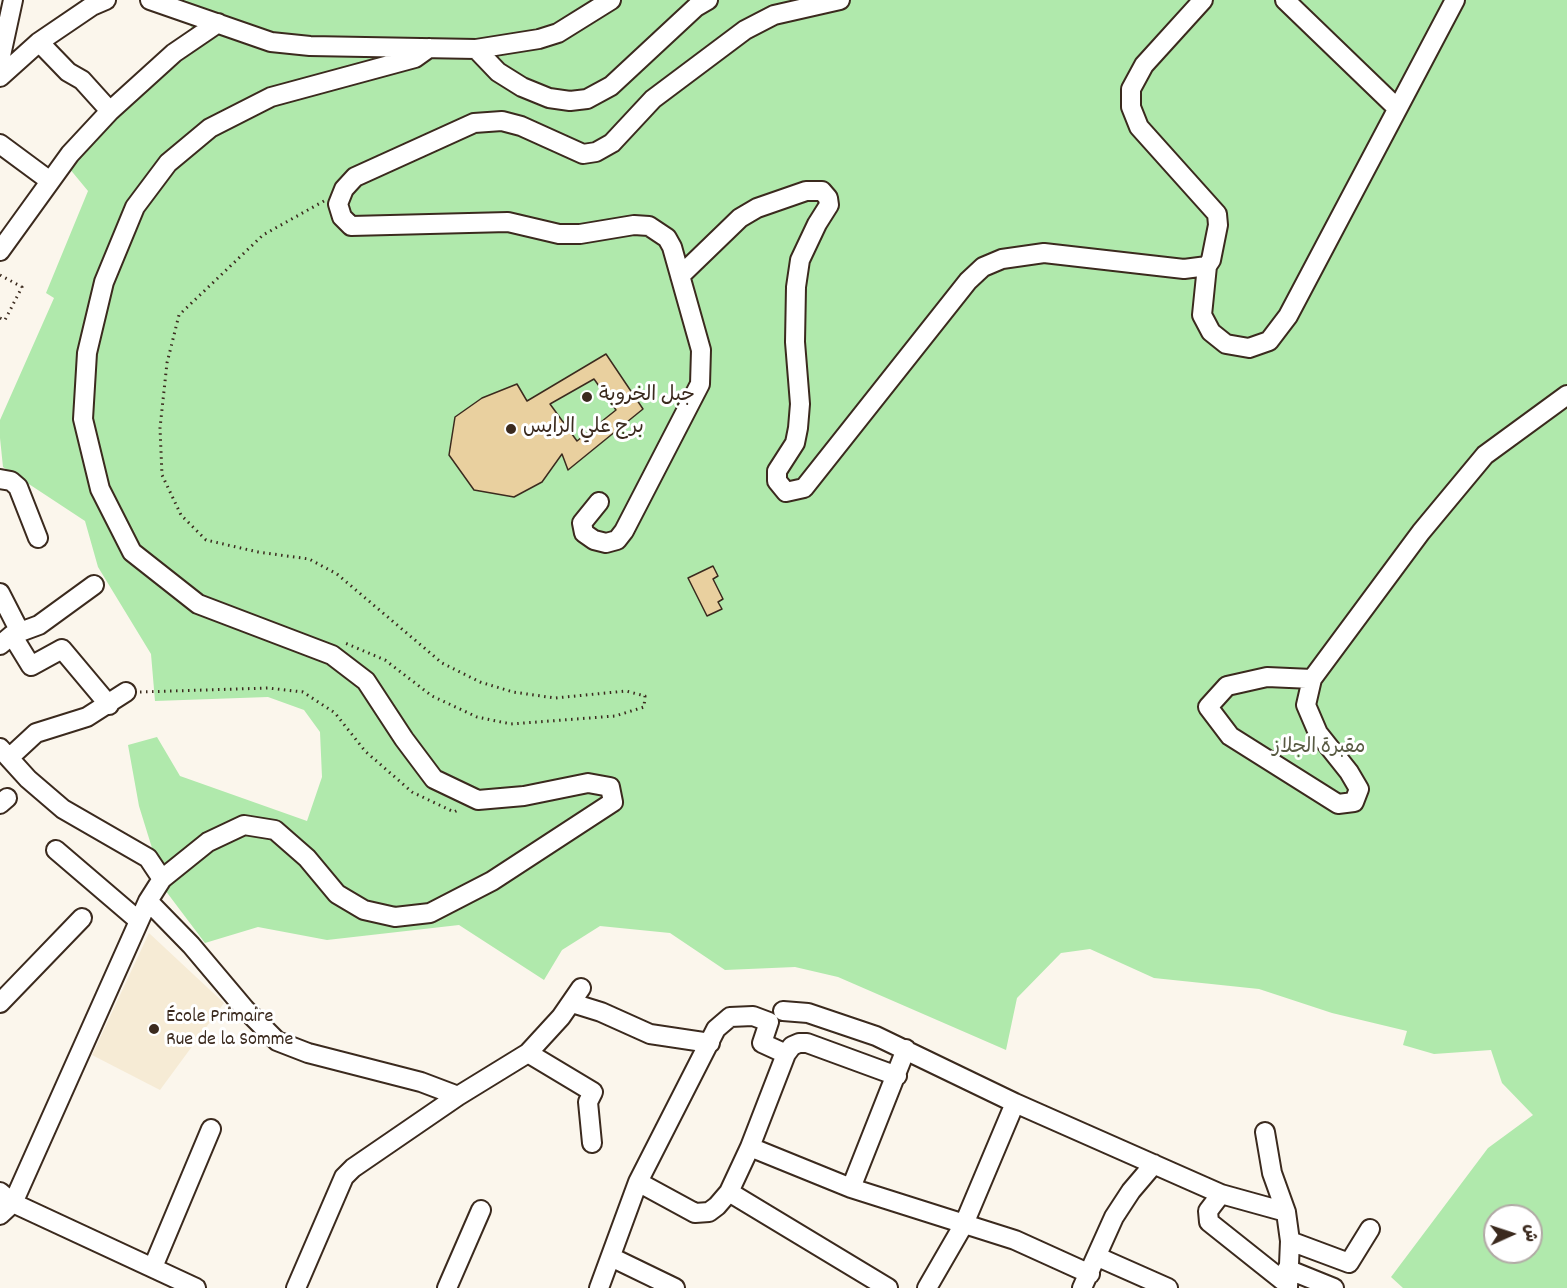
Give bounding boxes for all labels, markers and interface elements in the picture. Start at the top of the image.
place label: جبل الخروبة [599,385,695,409]
marker: جبل الخروبة [580,390,594,404]
place label: برج علي الرايس [523,417,644,441]
marker: برج علي الرايس [504,422,518,436]
park label: مقبرة الجلاز [1273,737,1365,761]
place label: École Primaire Rue de la Somme [166,1006,293,1053]
marker: École Primaire Rue de la Somme [147,1022,161,1036]
north arrow [1483,1204,1543,1264]
text: ش [1518,1224,1541,1243]

